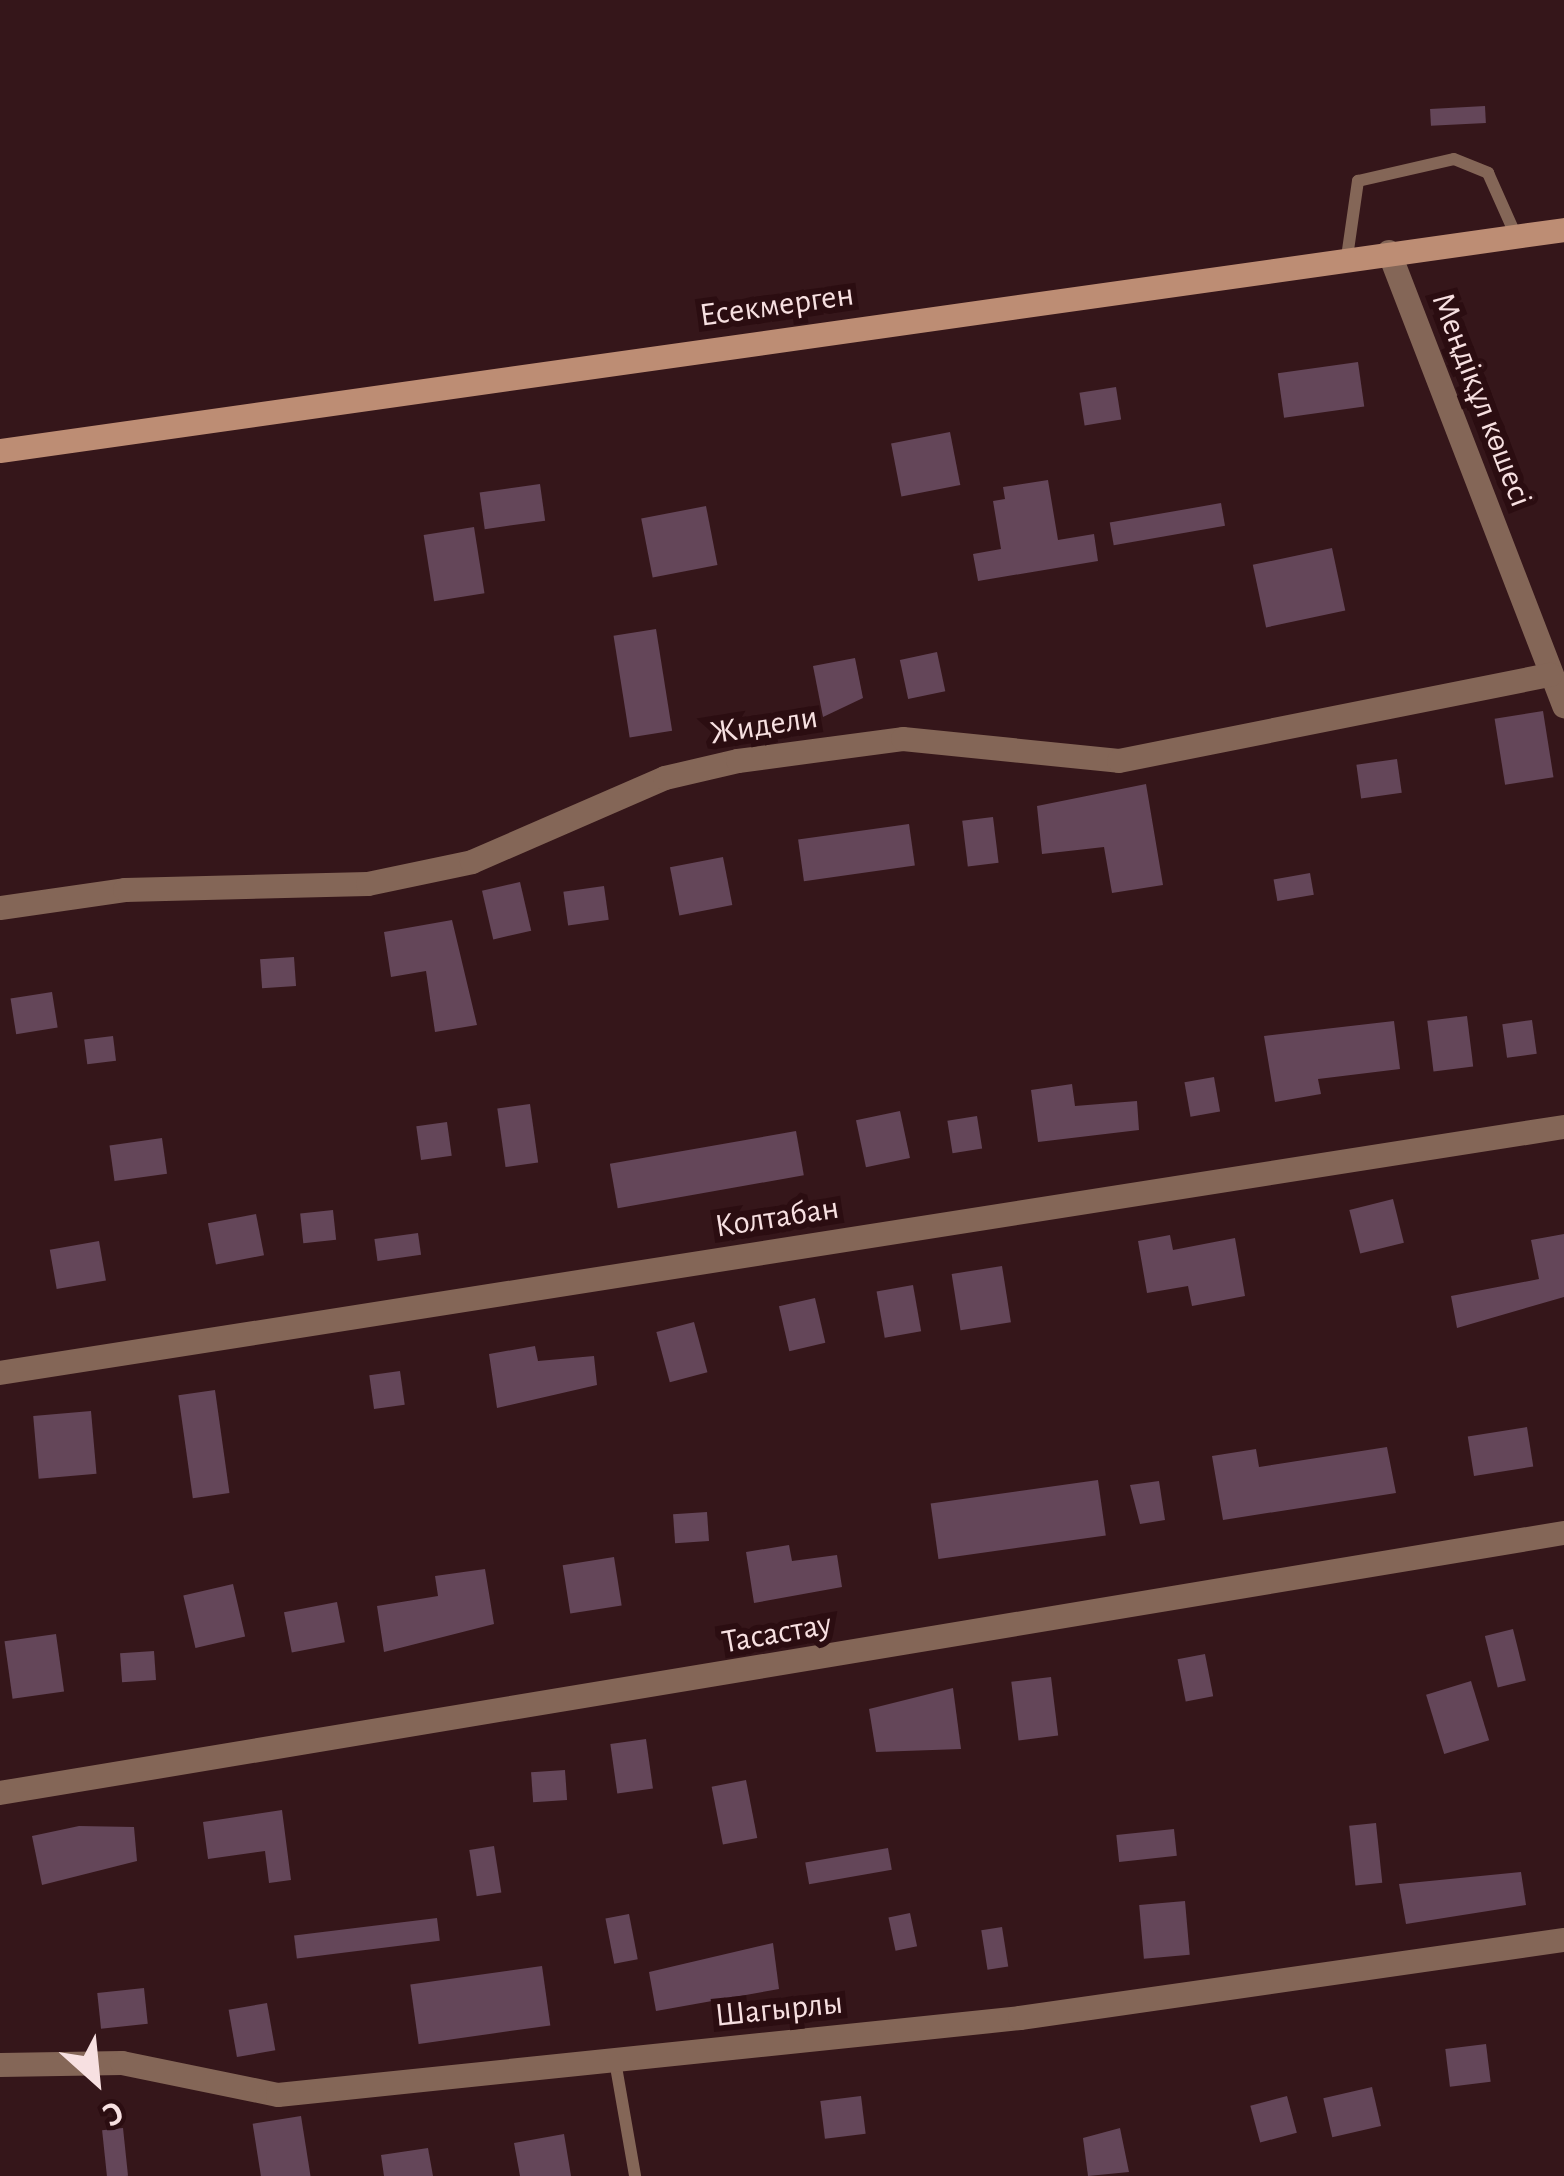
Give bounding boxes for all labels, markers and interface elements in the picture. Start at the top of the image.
street label: Eсекмерген [698,276,856,336]
street label: Меңдіқұл көшесі [1422,288,1540,512]
street label: Жидели [707,698,821,754]
street label: Колтабан [712,1189,842,1247]
street label: Тасастау [719,1605,835,1663]
street label: Шагырлы [713,1984,845,2036]
north arrow [36,2020,156,2140]
text: С [97,2094,128,2131]

